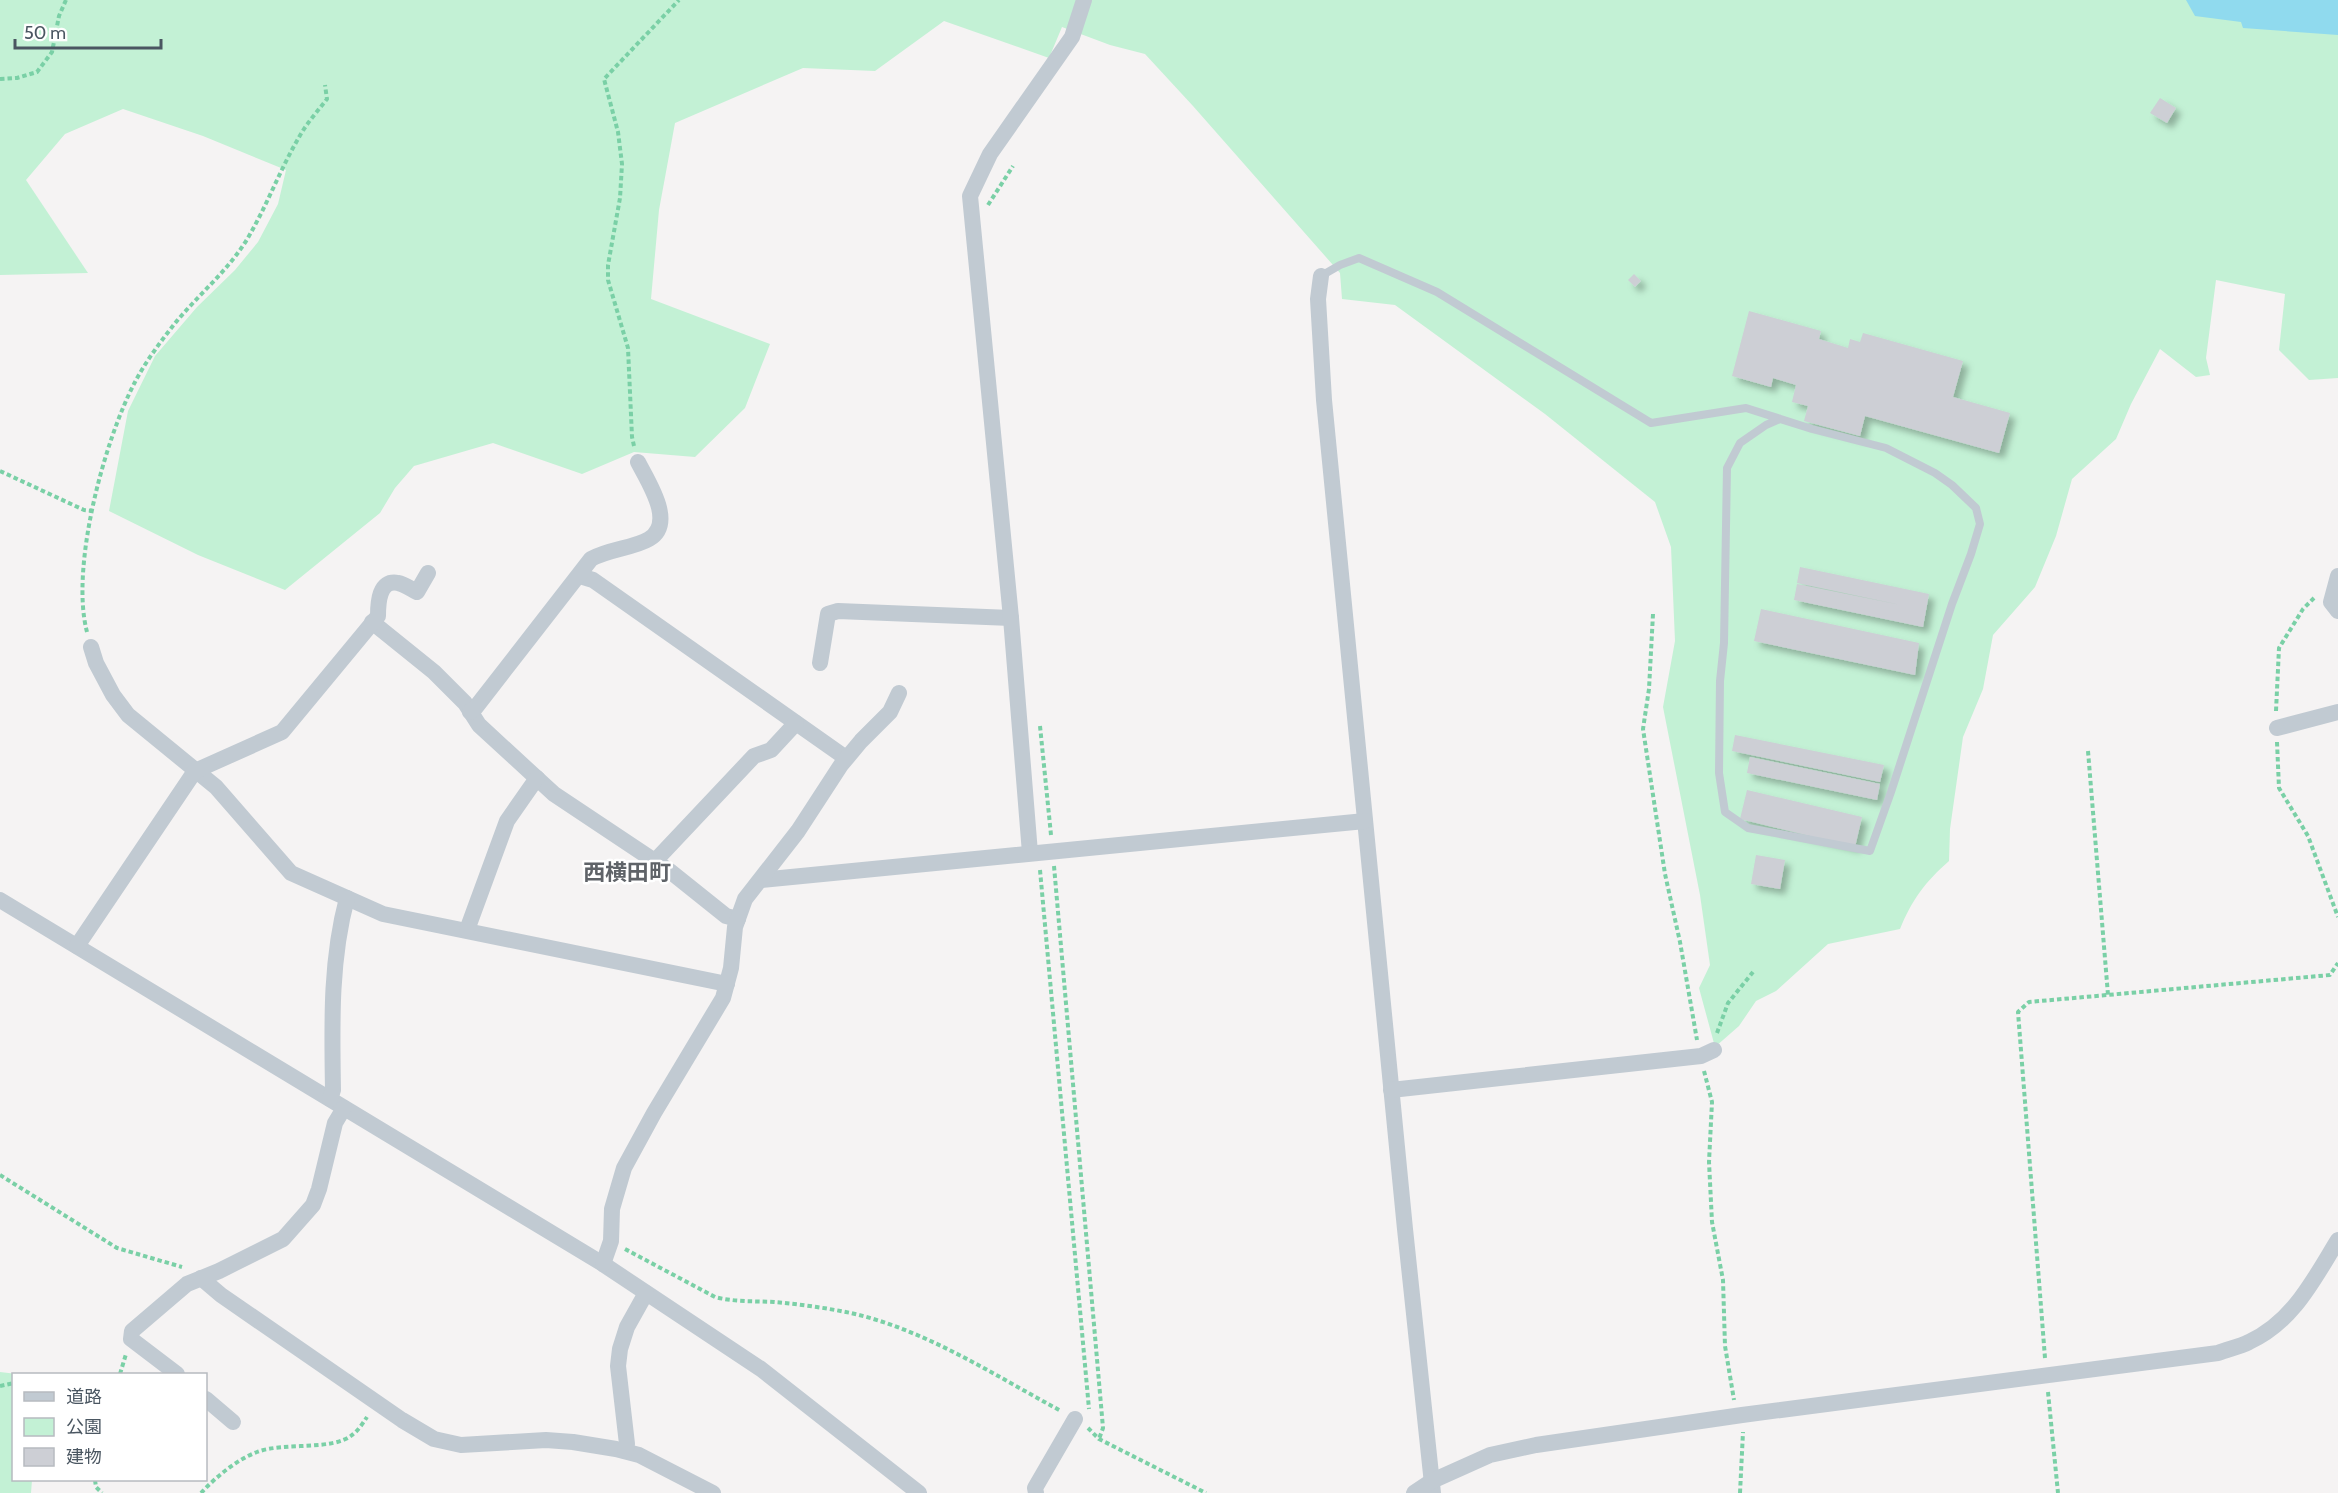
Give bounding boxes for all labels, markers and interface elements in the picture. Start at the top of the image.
scale bar [15,12,160,50]
text: 50 m [24,22,66,44]
district label: 西横田町 [583,859,671,886]
legend [12,1373,207,1481]
text: 道路 [66,1386,102,1408]
text: 公園 [66,1416,102,1438]
text: 建物 [66,1446,102,1468]

